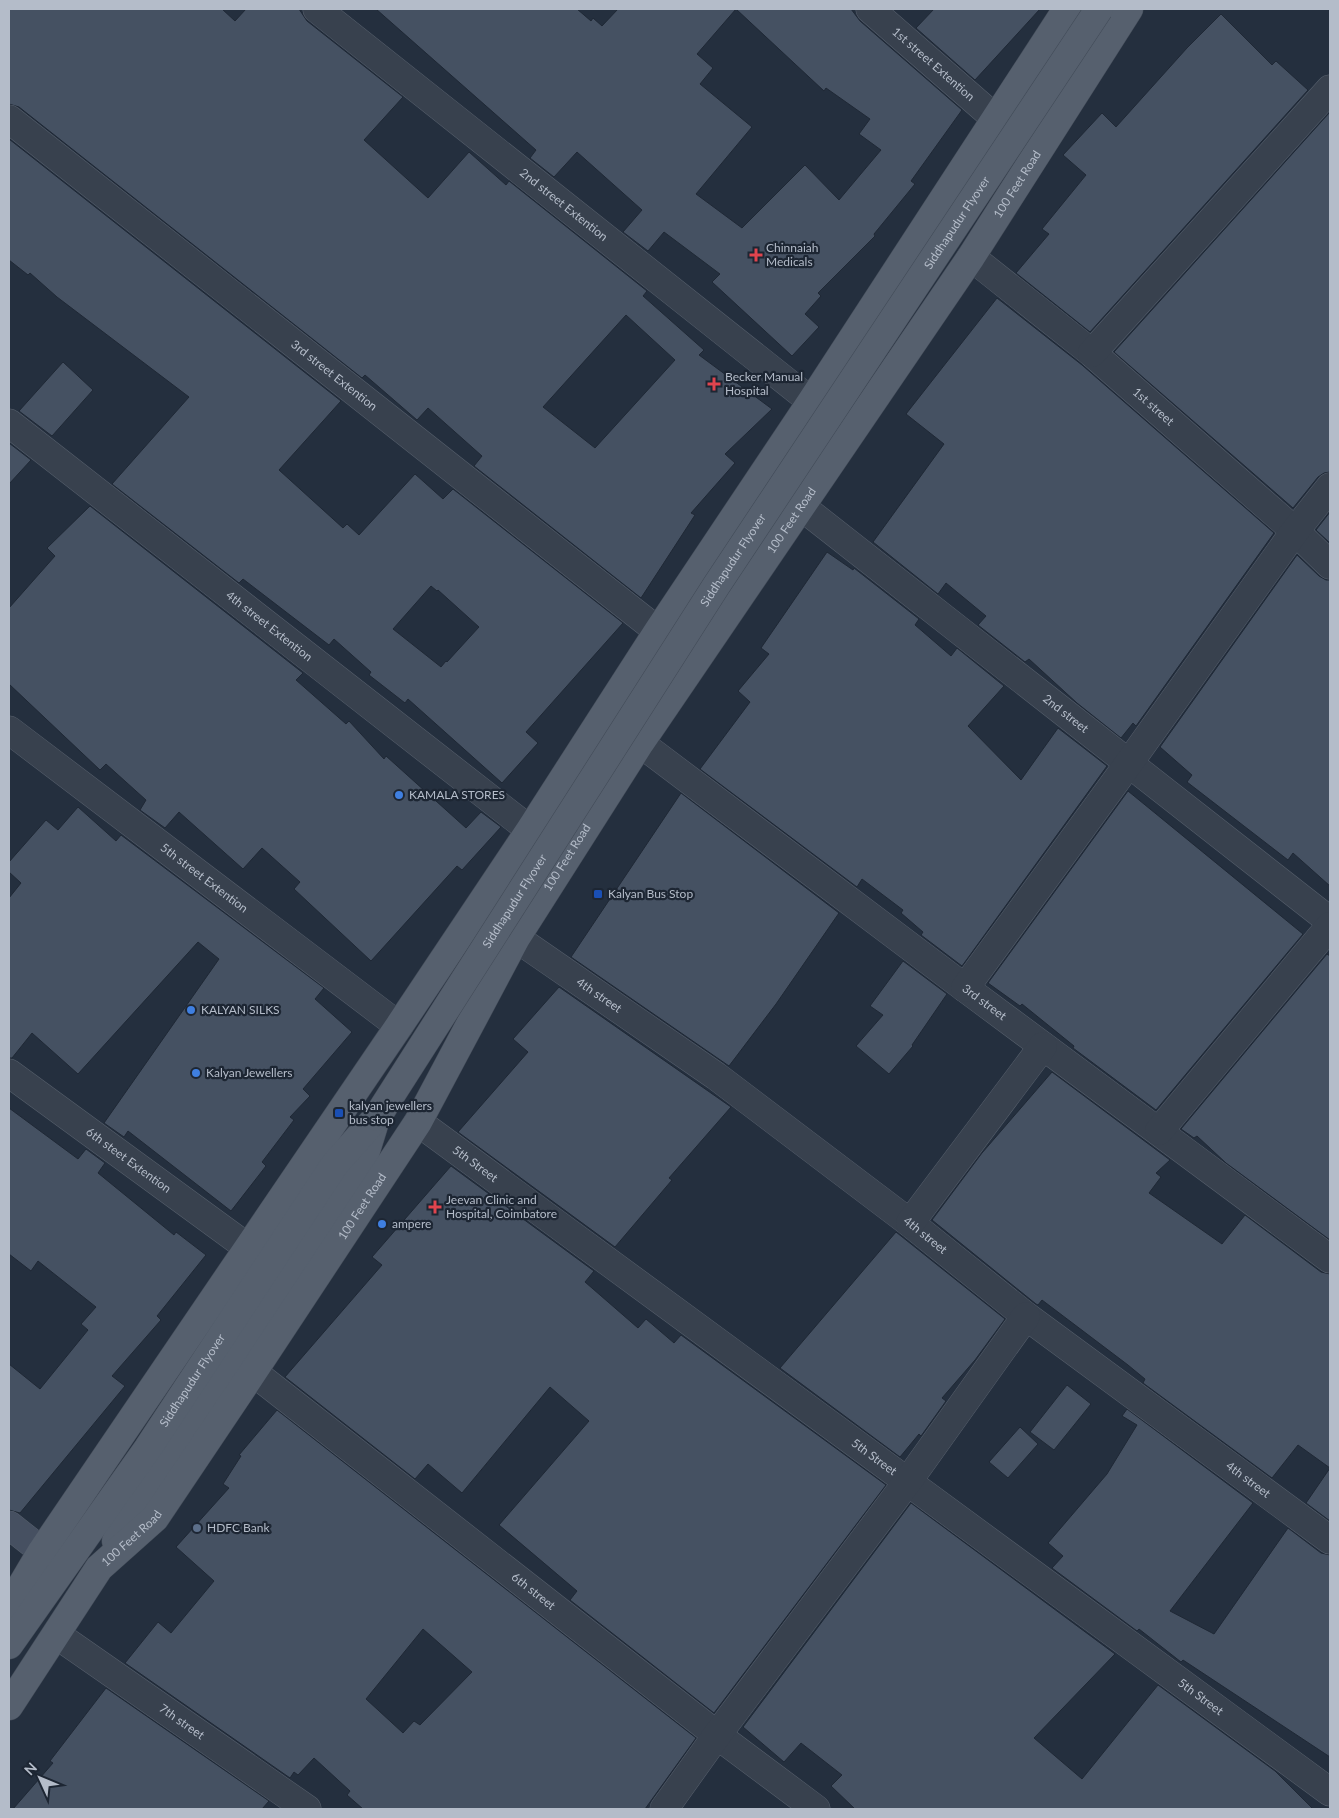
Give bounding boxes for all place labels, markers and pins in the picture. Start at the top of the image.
place label: Chinnaiah Medicals [766,240,819,269]
marker: Chinnaiah Medicals [750,249,762,261]
place label: Becker Manual Hospital [725,369,803,398]
marker: Becker Manual Hospital [707,377,721,391]
place label: KAMALA STORES [409,787,505,802]
marker: KAMALA STORES [393,789,405,801]
place label: Kalyan Bus Stop [608,886,693,901]
marker: Kalyan Bus Stop [592,888,604,900]
place label: KALYAN SILKS [201,1002,280,1017]
marker: KALYAN SILKS [185,1004,197,1016]
place label: Kalyan Jewellers [206,1065,293,1080]
marker: Kalyan Jewellers [190,1067,202,1079]
place label: kalyan jewellers bus stop [349,1098,432,1127]
marker: kalyan jewellers bus stop [333,1107,345,1119]
place label: Jeevan Clinic and Hospital, Coimbatore [446,1192,557,1221]
marker: Jeevan Clinic and Hospital, Coimbatore [428,1200,442,1214]
place label: ampere [392,1216,431,1231]
marker: ampere [376,1218,388,1230]
place label: HDFC Bank [207,1520,270,1535]
marker: HDFC Bank [191,1522,203,1534]

